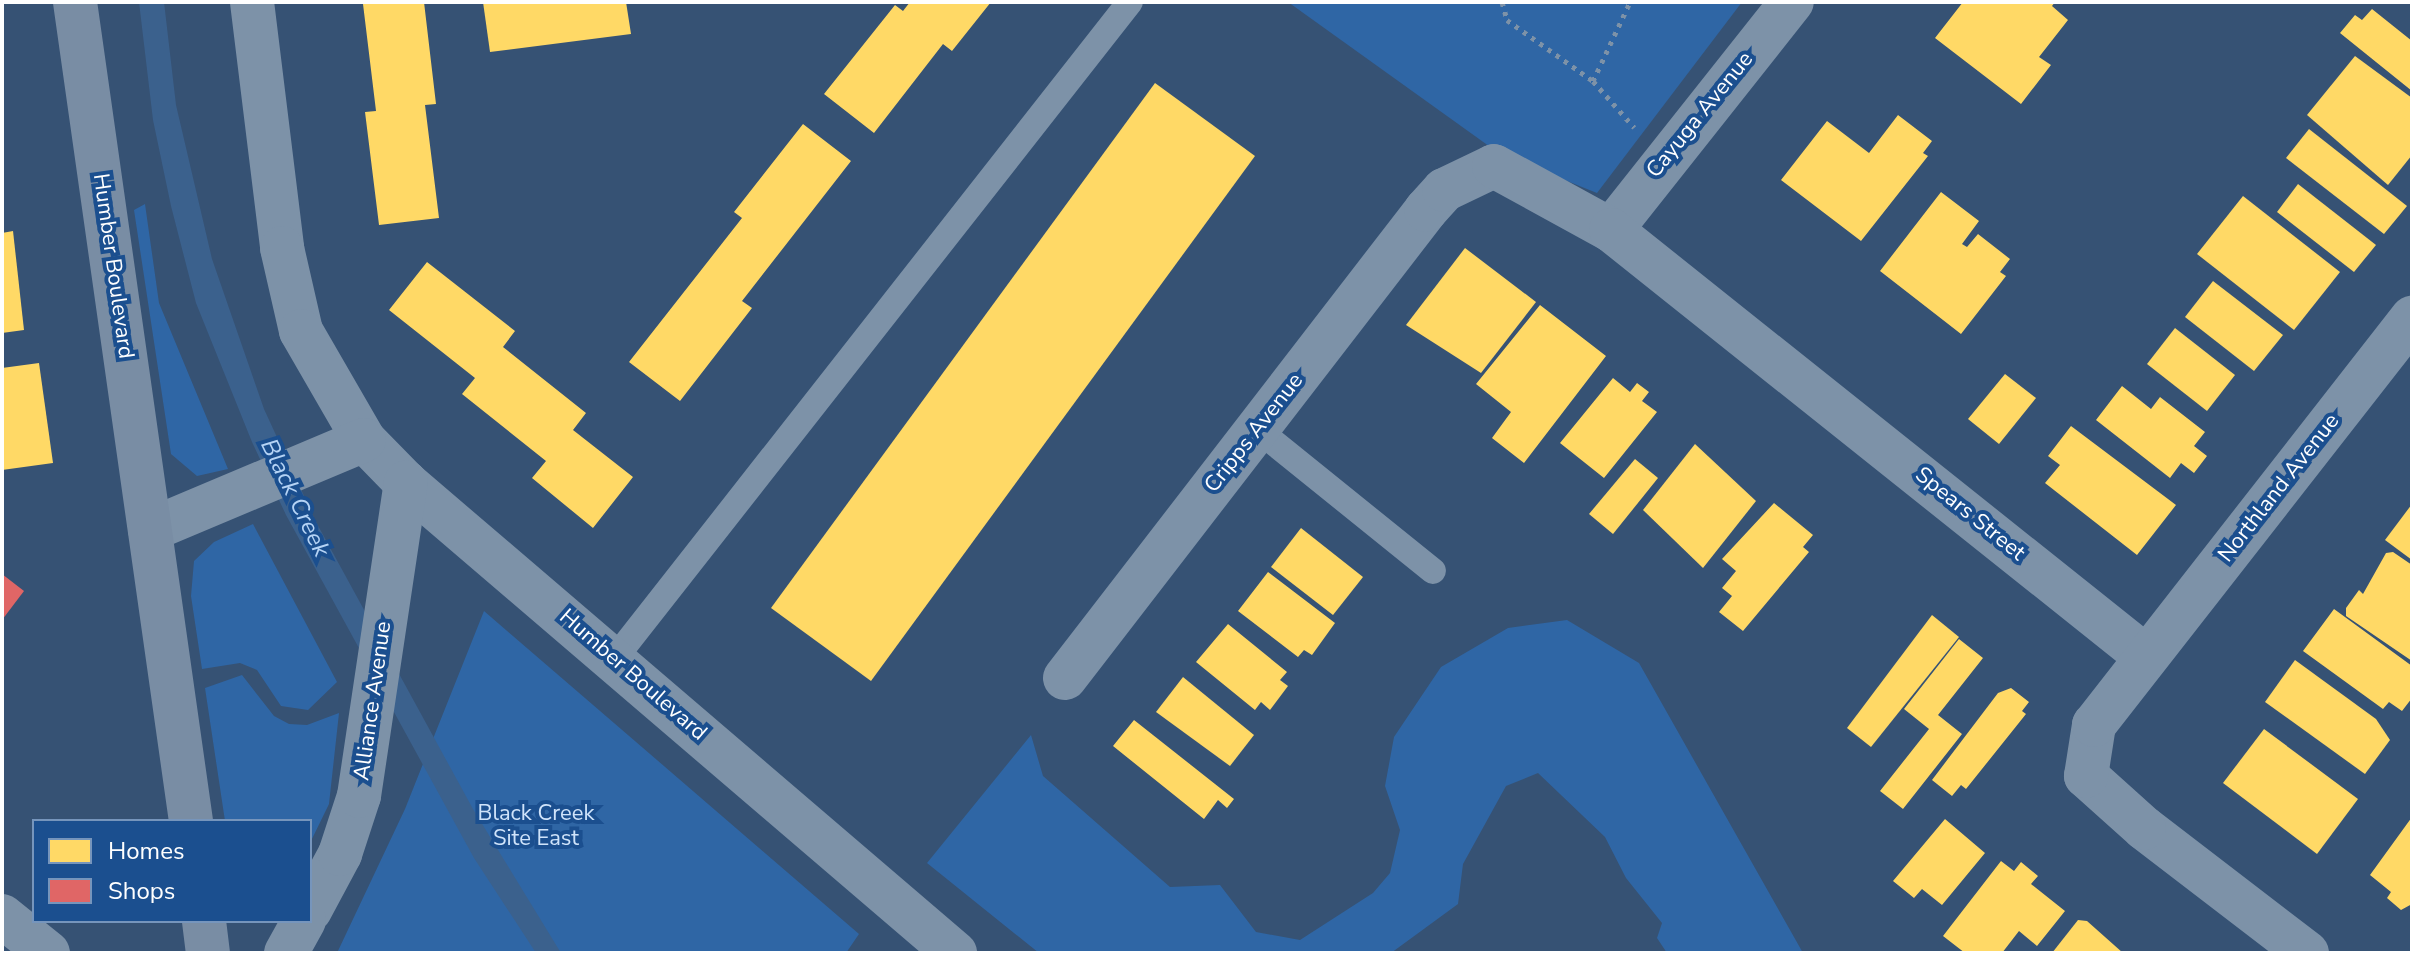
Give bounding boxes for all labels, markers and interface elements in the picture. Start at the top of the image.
street label: Cayuga Avenue [1641,47,1759,183]
street label: Humber Boulevard [87,172,139,360]
street label: Cripps Avenue [1199,368,1309,498]
street label: Northland Avenue [2213,408,2345,568]
water label: Black Creek [254,434,336,562]
street label: Spears Street [1910,462,2030,566]
street label: Humber Boulevard [554,604,712,746]
street label: Alliance Avenue [349,620,397,782]
park label: Black Creek Site East [478,800,594,852]
legend [32,819,312,923]
text: Homes [108,835,184,867]
text: Shops [108,875,175,907]

